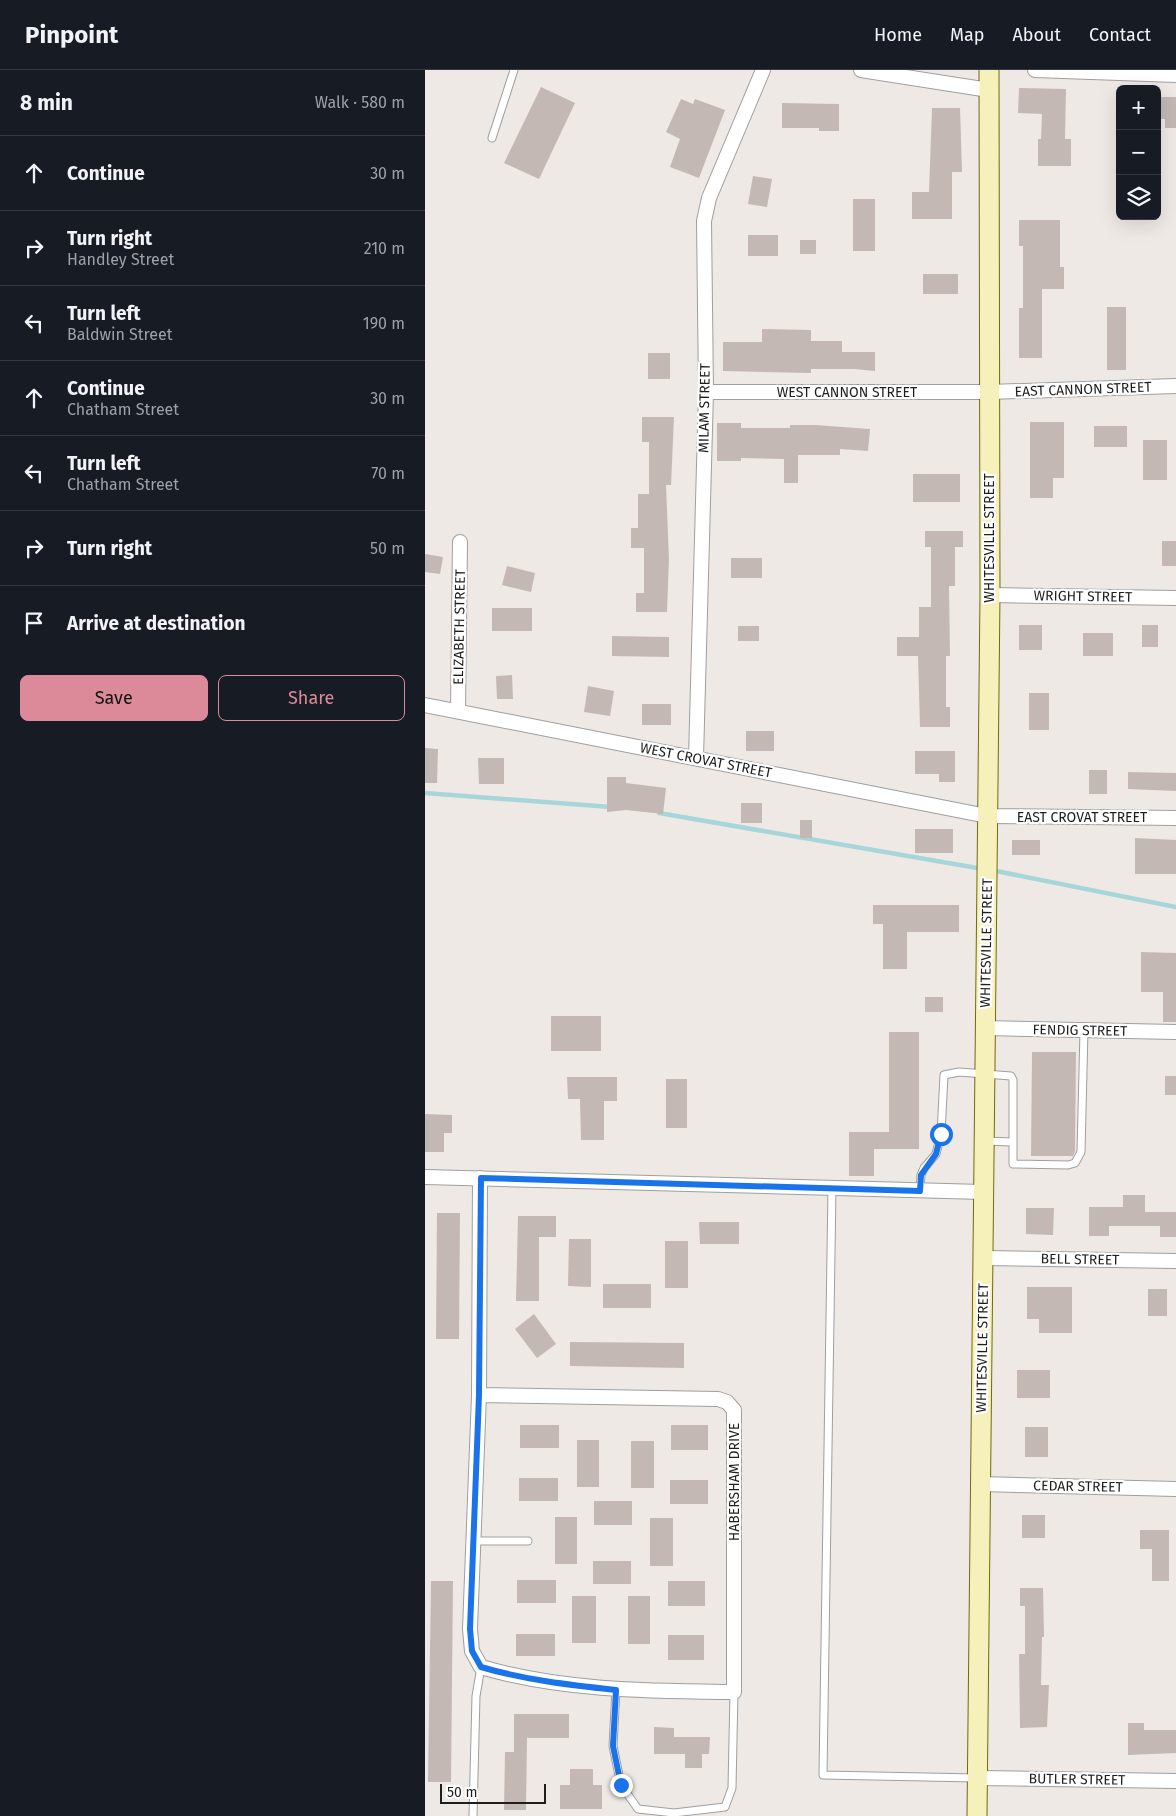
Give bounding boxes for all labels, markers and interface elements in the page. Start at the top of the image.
text: Pinpoint [25,21,118,49]
text: Home [874,24,922,46]
text: Map [950,24,984,46]
text: About [1012,24,1061,46]
text: Contact [1089,24,1151,46]
map controls [1116,85,1161,220]
button: + [1116,85,1161,130]
text: 8 min [20,90,73,116]
text: Walk · 580 m [315,93,405,112]
button: − [1116,130,1161,175]
icon: ahead [20,159,48,187]
text: Continue [67,162,145,185]
text: 30 m [370,164,405,183]
button: layers [1116,175,1161,220]
text: Turn right [67,227,152,250]
icon: right [20,234,48,262]
text: 210 m [364,239,405,258]
text: Handley Street [67,250,174,269]
text: Turn left [67,302,141,325]
icon: left [20,309,48,337]
text: 190 m [363,314,405,333]
text: Baldwin Street [67,325,172,344]
street label: MILAM STREET [695,362,714,453]
text: Continue [67,377,145,400]
street label: EAST CANNON STREET [1014,379,1153,400]
icon: ahead [20,384,48,412]
street label: WEST CANNON STREET [777,384,918,401]
text: 30 m [370,389,405,408]
text: Chatham Street [67,400,179,419]
text: Turn left [67,452,141,475]
icon: left [20,459,48,487]
text: 70 m [371,464,405,483]
street label: WHITESVILLE STREET [981,473,998,603]
text: Chatham Street [67,475,179,494]
icon: right [20,534,48,562]
text: Turn right [67,537,152,560]
text: 50 m [370,539,405,558]
street label: ELIZABETH STREET [450,568,469,685]
street label: WRIGHT STREET [1033,587,1133,606]
icon: arrive [20,609,48,637]
text: Arrive at destination [67,612,246,635]
button: Save [20,675,208,721]
button: Share [218,675,405,721]
street label: WEST CROVAT STREET [638,739,774,782]
street label: EAST CROVAT STREET [1017,809,1148,826]
street label: WHITESVILLE STREET [977,877,996,1008]
street label: FENDIG STREET [1032,1021,1128,1040]
route start [930,1123,953,1146]
street label: BELL STREET [1040,1250,1120,1269]
street label: WHITESVILLE STREET [973,1282,992,1413]
street label: HABERSHAM DRIVE [726,1423,743,1541]
street label: CEDAR STREET [1033,1477,1124,1496]
street label: BUTLER STREET [1028,1770,1126,1789]
route end [610,1774,633,1797]
scale bar [440,1781,546,1804]
text: 50 m [447,1784,478,1801]

